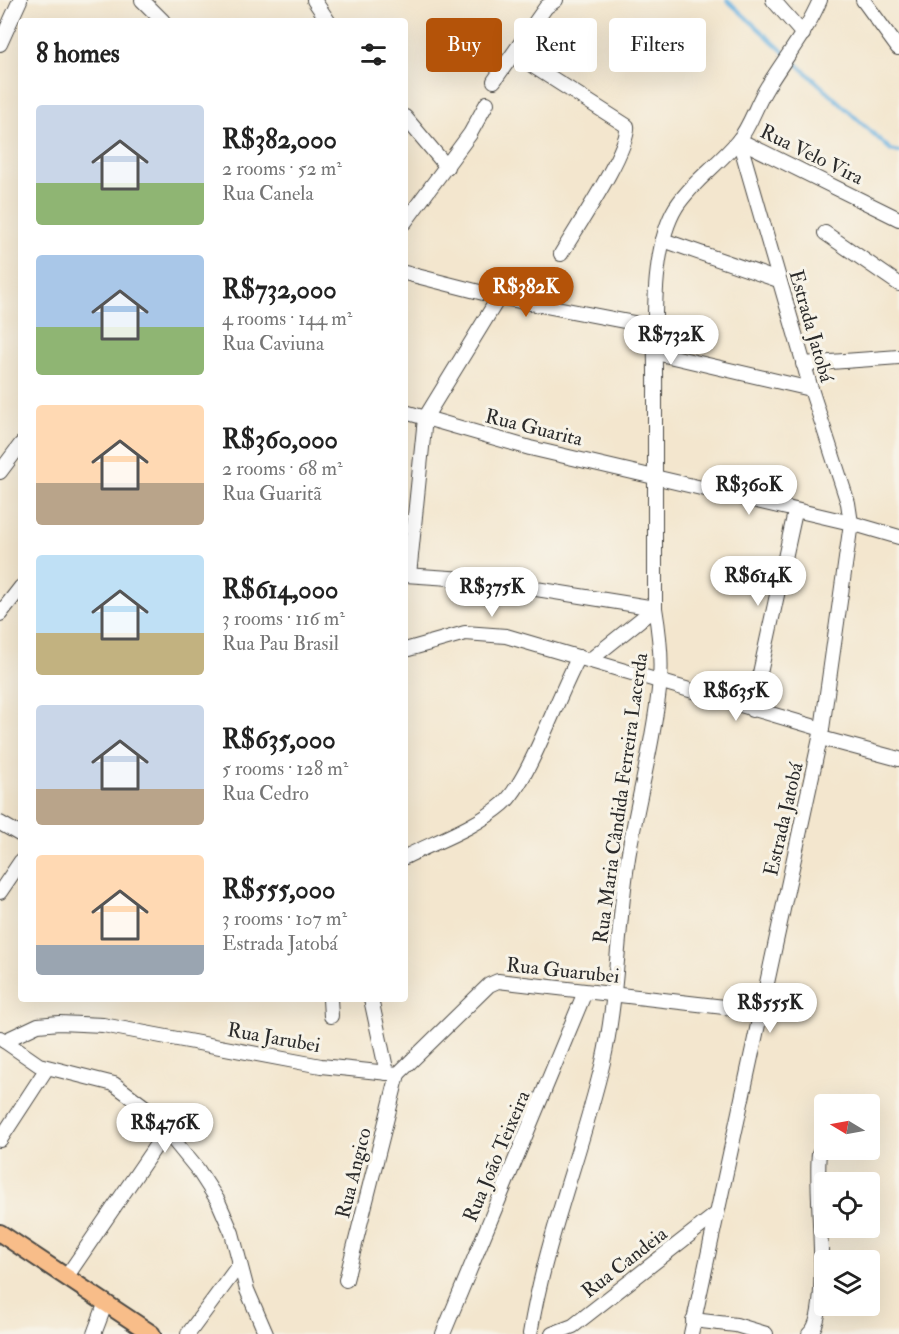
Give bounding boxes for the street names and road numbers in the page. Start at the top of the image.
street label: Rua Velo Vira [756,119,868,191]
street label: Estrada Jatobá [784,267,840,386]
street label: Rua Guarita [483,403,586,452]
street label: Rua Maria Cândida Ferreira Lacerda [588,650,653,945]
street label: Estrada Jatobá [758,759,809,878]
street label: Rua Guarubei [505,952,621,989]
street label: Rua Jarubei [225,1017,322,1058]
street label: Rua João Teixeira [458,1086,536,1226]
street label: Rua Angico [330,1125,377,1221]
street label: Rua Candeia [577,1221,673,1304]

